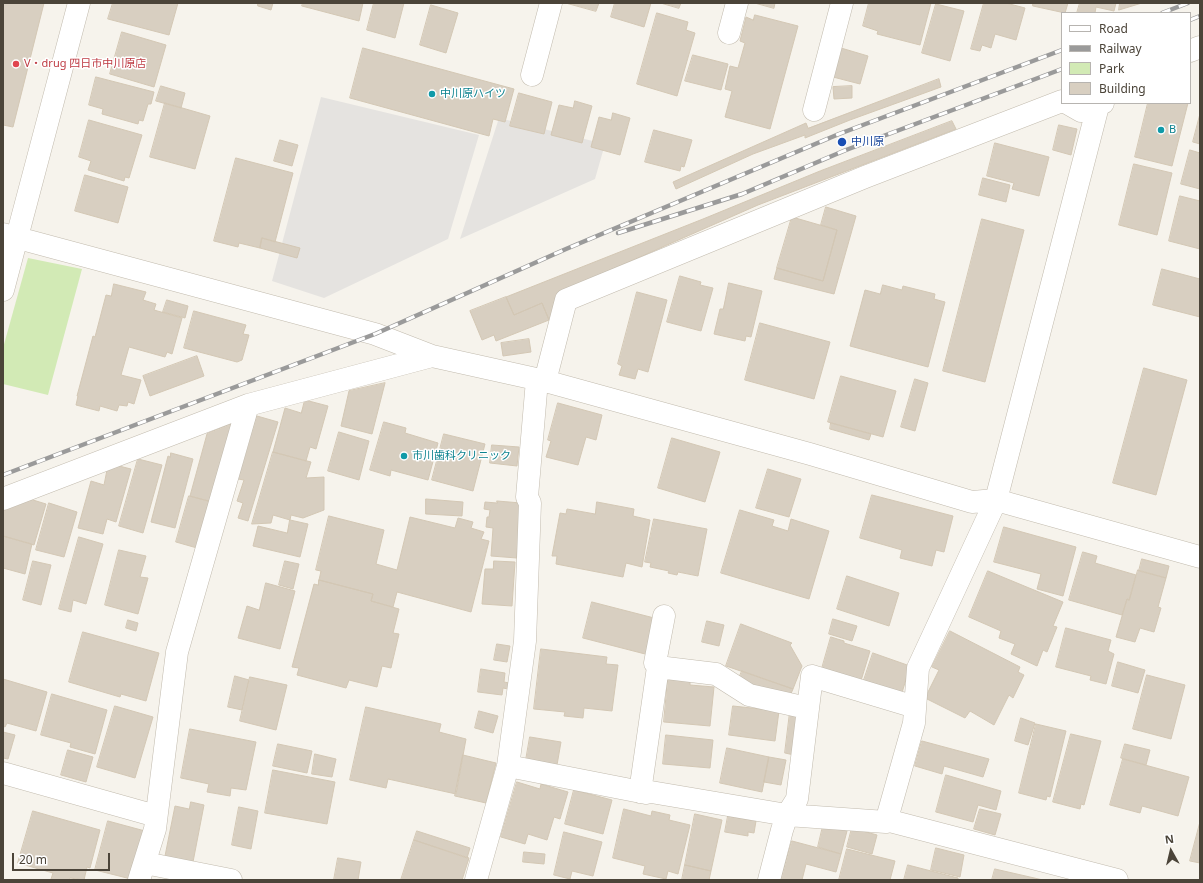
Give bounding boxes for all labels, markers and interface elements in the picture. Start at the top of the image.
legend [1061,12,1191,104]
text: Road [1099,20,1128,37]
text: Railway [1099,40,1142,57]
place label: V・drug 四日市中川原店 [24,57,146,71]
marker: V・drug 四日市中川原店 [11,59,21,69]
text: Park [1099,60,1124,77]
text: Building [1099,80,1146,97]
place label: 中川原ハイツ [440,87,506,101]
marker: 中川原ハイツ [427,89,437,99]
place label: B [1169,123,1176,137]
marker: B [1156,125,1166,135]
place label: 中川原 [851,135,884,149]
marker: 中川原 [836,136,848,148]
place label: 市川歯科クリニック [412,449,511,463]
marker: 市川歯科クリニック [399,451,409,461]
north arrow [1151,831,1191,871]
text: N [1164,831,1175,847]
scale bar [14,845,112,871]
text: 20 m [19,851,47,868]

